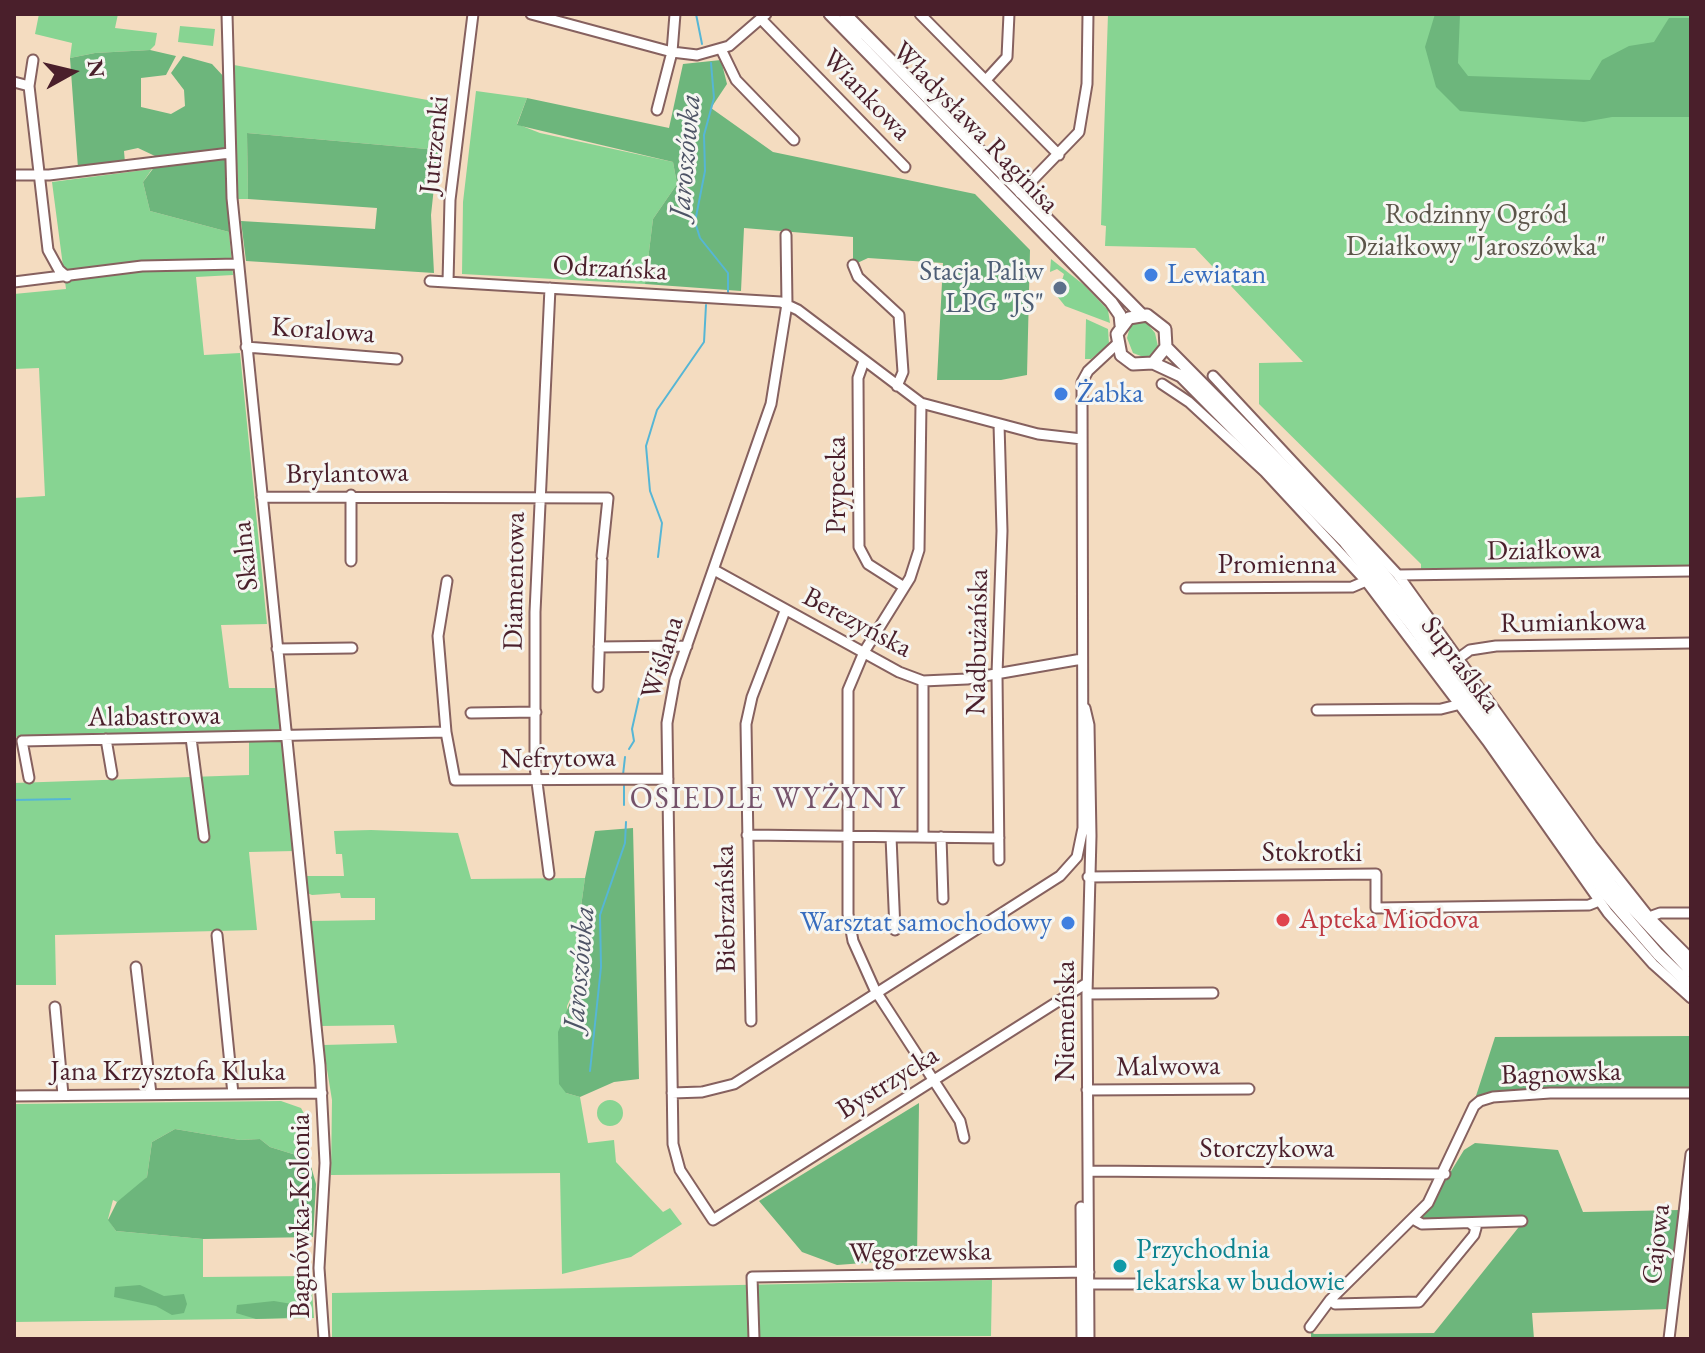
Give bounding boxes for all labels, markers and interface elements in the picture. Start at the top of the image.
north arrow [32,32,112,112]
street label: Władysława Raginisa [884,35,1066,221]
street label: Wiankowa [814,42,918,148]
text: N [81,58,112,79]
water label: Jaroszówka [663,92,709,220]
street label: Jutrzenki [413,94,457,196]
park label: Rodzinny Ogród Działkowy "Jaroszówka" [1346,198,1606,264]
street label: Odrzańska [552,249,668,289]
place label: Stacja Paliw LPG "JS" [919,255,1044,321]
place label: Lewiatan [1167,258,1266,292]
marker: Lewiatan [1142,266,1160,284]
marker: Stacja Paliw LPG "JS" [1051,279,1069,297]
street label: Koralowa [270,311,376,351]
place label: Żabka [1077,377,1143,411]
marker: Żabka [1052,385,1070,403]
street label: Prypecka [820,436,854,534]
street label: Brylantowa [285,456,409,492]
street label: Diamentowa [497,511,533,651]
street label: Skalna [226,519,266,593]
street label: Działkowa [1487,533,1601,569]
street label: Promienna [1218,548,1336,582]
street label: Nadbużańska [960,568,996,716]
street label: Berezyńska [797,580,917,666]
street label: Rumiankowa [1500,605,1646,641]
street label: Supraślska [1413,610,1507,720]
street label: Wiślana [635,613,691,703]
street label: Alabastrowa [87,699,221,735]
street label: Nefrytowa [500,741,616,777]
district label: OSIEDLE WYŻYNY [630,782,906,818]
street label: Stokrotki [1262,836,1362,870]
street label: Biebrzańska [708,845,744,973]
place label: Apteka Miodova [1299,903,1479,937]
water label: Jaroszówka [557,904,603,1032]
place label: Warsztat samochodowy [800,906,1052,940]
marker: Apteka Miodova [1274,911,1292,929]
marker: Warsztat samochodowy [1059,914,1077,932]
street label: Niemeńska [1049,961,1083,1081]
street label: Bystrzycka [831,1039,945,1127]
street label: Malwowa [1116,1049,1220,1085]
street label: Jana Krzysztofa Kluka [50,1055,286,1089]
street label: Bagnowska [1500,1055,1622,1093]
street label: Bagnówka-Kolonia [284,1113,318,1319]
street label: Storczykowa [1199,1132,1335,1166]
street label: Gajowa [1636,1202,1678,1286]
place label: Przychodnia lekarska w budowie [1136,1233,1345,1299]
street label: Węgorzewska [848,1235,992,1271]
marker: Przychodnia lekarska w budowie [1111,1257,1129,1275]

